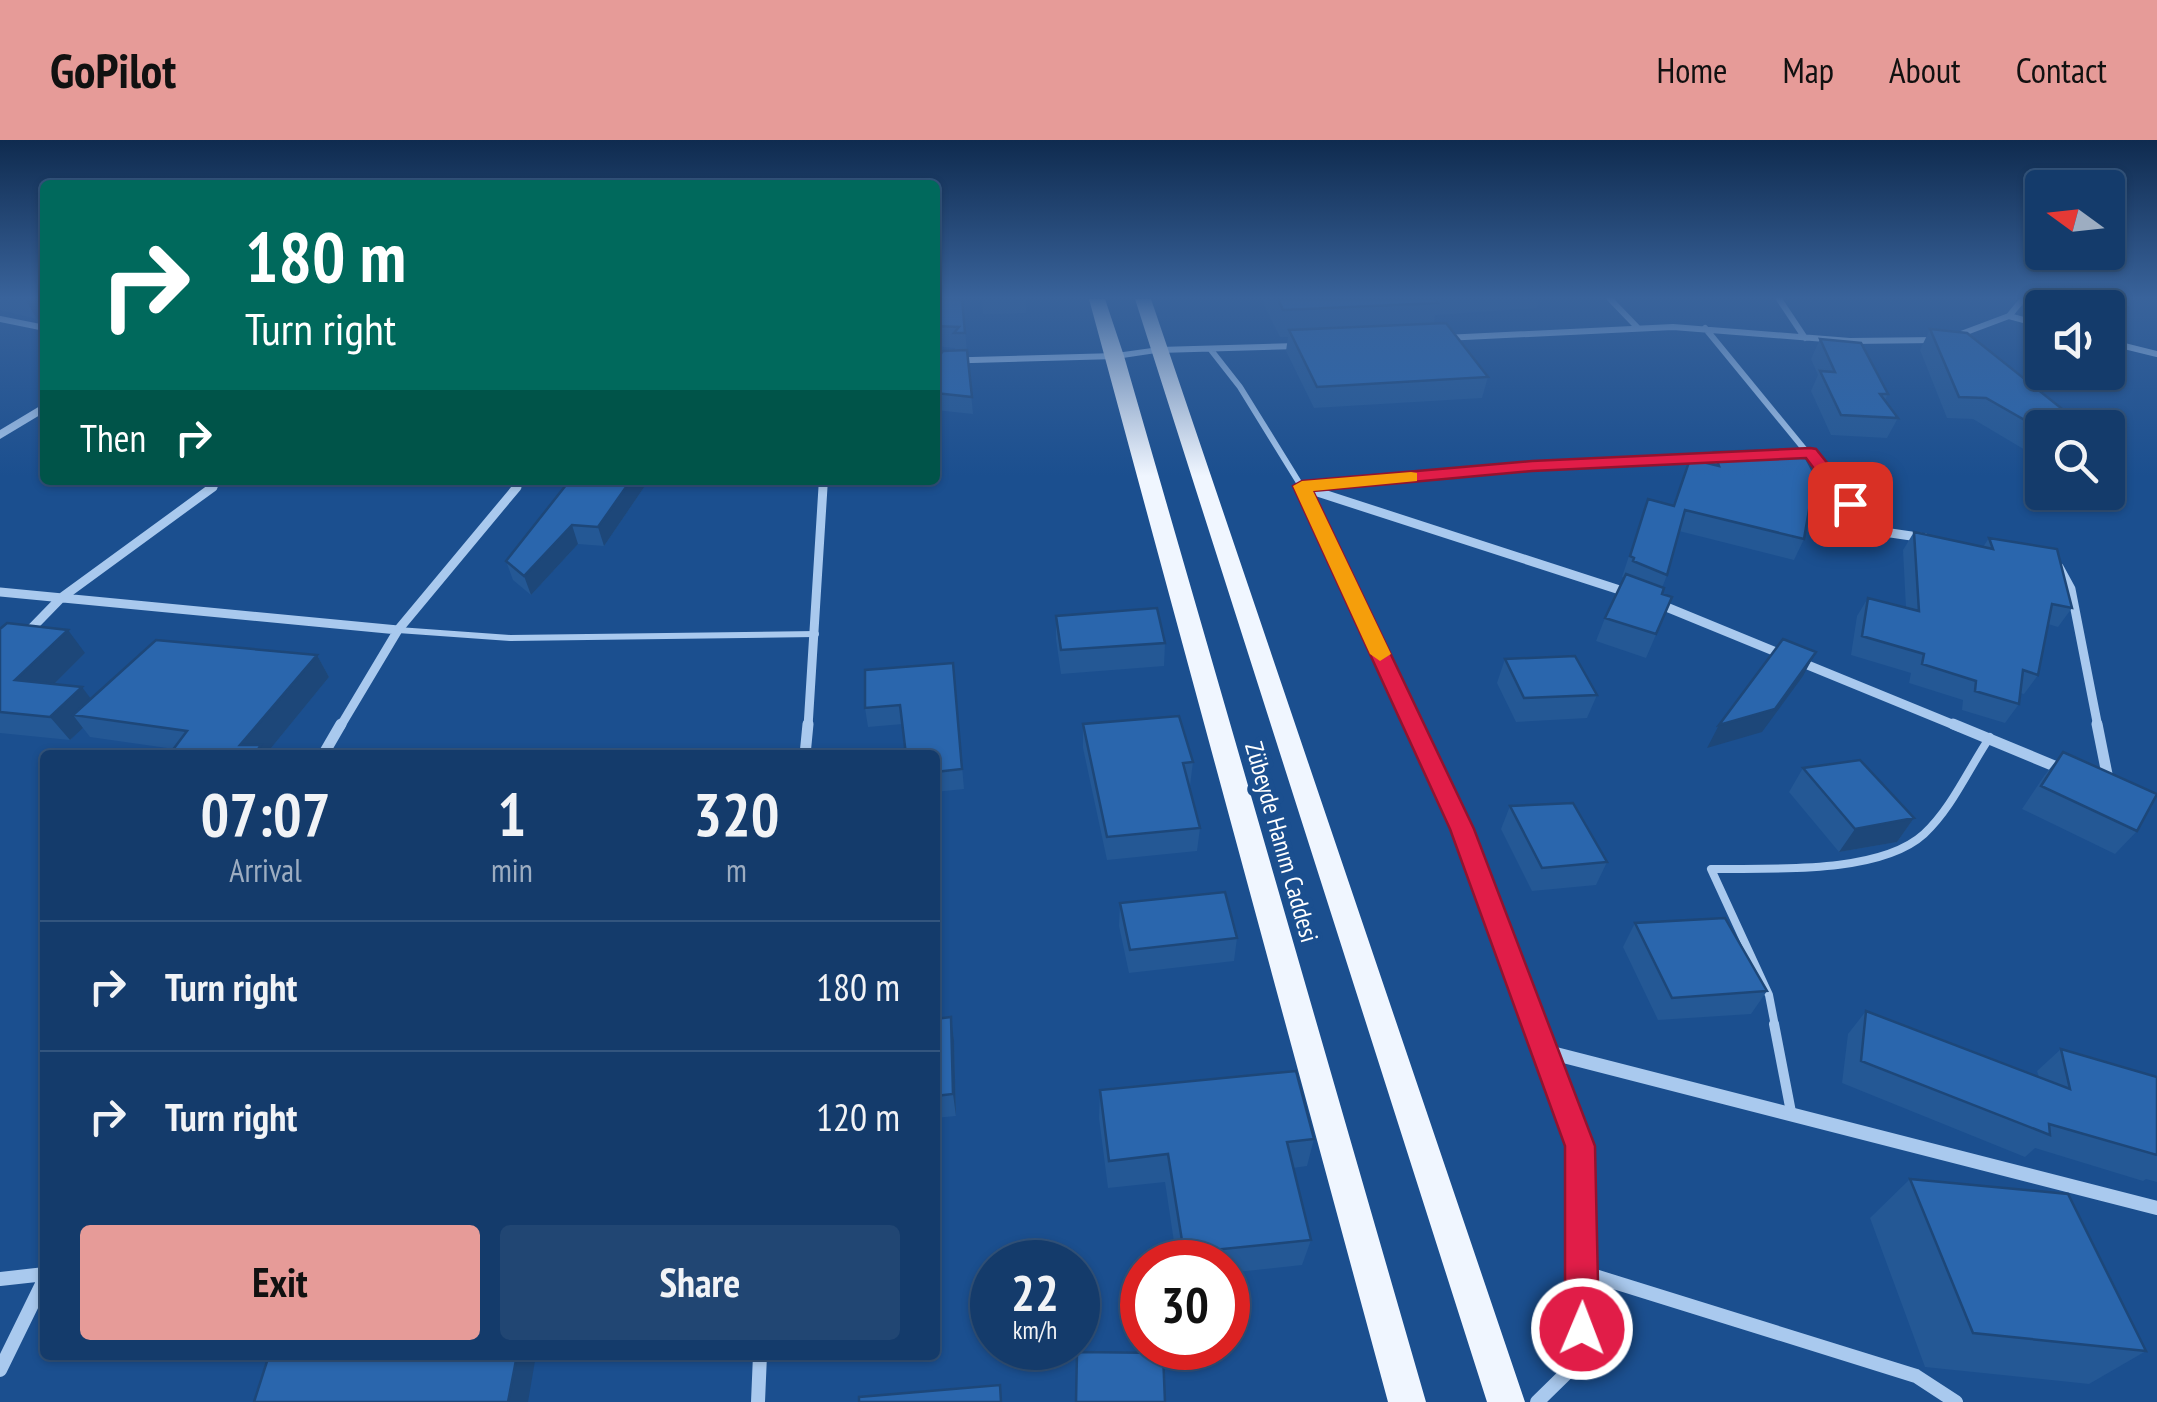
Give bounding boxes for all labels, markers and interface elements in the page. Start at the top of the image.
text: GoPilot [50,39,176,101]
text: Home [1656,47,1728,93]
text: Map [1783,47,1834,93]
text: About [1889,47,1961,93]
text: Contact [2016,47,2107,93]
north arrow [2025,170,2125,270]
map controls [2025,170,2125,510]
text: 180 m [245,211,406,301]
icon: right [80,220,210,350]
button: sound [2025,290,2125,390]
text: Turn right [245,299,396,357]
icon: right [166,410,221,465]
button: search [2025,410,2125,510]
text: Then [80,413,146,462]
pin [1808,462,1893,547]
icon: arrive [1823,477,1878,532]
street label: Zübeyde Hanım Caddesi [1238,738,1326,946]
text: 07:07 [201,775,330,853]
text: 1 [498,775,526,853]
text: 320 [693,775,779,853]
text: Arrival [229,849,302,891]
text: min [491,849,533,891]
text: m [726,849,747,891]
icon: right [80,959,135,1014]
text: Turn right [165,962,297,1011]
text: 180 m [816,962,900,1011]
icon: right [80,1089,135,1144]
text: Turn right [165,1092,297,1141]
text: 120 m [816,1092,900,1141]
button: Exit [80,1225,480,1340]
button: Share [500,1225,900,1340]
speed limit sign: 30 [1120,1240,1250,1370]
text: 22 [1011,1260,1059,1325]
position arrow [1530,1277,1634,1381]
text: km/h [1013,1314,1057,1346]

